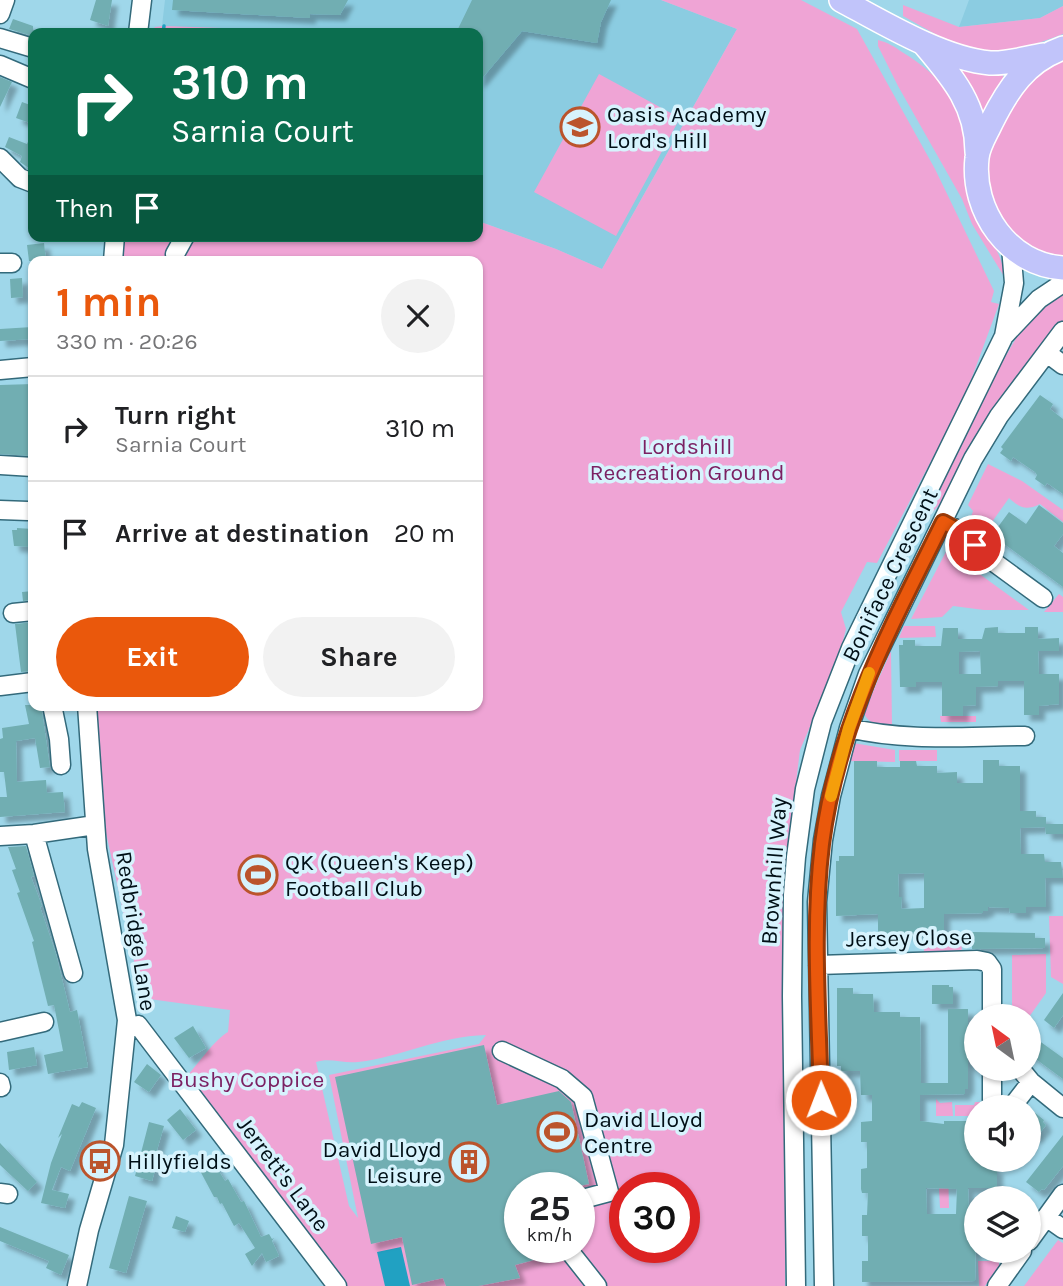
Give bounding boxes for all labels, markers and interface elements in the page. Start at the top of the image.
text: 310 m [171,54,309,111]
icon: right [56,56,147,147]
place label: Oasis Academy Lord's Hill [607,101,767,154]
school or university icon: Oasis Academy Lord's Hill [559,106,601,148]
text: Sarnia Court [171,113,354,150]
icon: arrive [128,189,166,227]
text: Then [56,193,114,224]
text: 1 min [56,277,161,327]
button: close [381,279,455,353]
text: 330 m · 20:26 [56,328,198,355]
text: Turn right [115,400,236,431]
icon: right [56,410,94,448]
text: 310 m [385,413,455,444]
text: Sarnia Court [115,431,246,458]
park label: Lordshill Recreation Ground [589,433,785,486]
street label: Boniface Crescent [836,483,944,666]
icon: arrive [56,515,94,553]
pin [945,515,1005,575]
text: Arrive at destination [115,518,369,549]
text: 20 m [394,518,455,549]
icon: arrive [956,526,994,564]
button: Exit [56,617,249,697]
button: Share [263,617,455,697]
street label: Brownhill Way [755,796,793,946]
street label: Redbridge Lane [110,849,162,1013]
place label: QK (Queen's Keep) Football Club [285,849,474,902]
sports icon: QK (Queen's Keep) Football Club [237,854,279,896]
street label: Jersey Close [846,923,972,953]
north arrow [964,1004,1041,1082]
map controls [964,1004,1041,1263]
position arrow [784,1063,858,1137]
park label: Bushy Coppice [170,1066,324,1093]
button: sound [964,1095,1041,1172]
place label: David Lloyd Centre [584,1106,703,1159]
street label: Jerrett's Lane [231,1111,335,1237]
sports icon: David Lloyd Centre [536,1111,578,1153]
place label: David Lloyd Leisure [323,1136,442,1189]
bus stop icon: Hillyfields [79,1140,121,1182]
building icon: David Lloyd Leisure [448,1141,490,1183]
place label: Hillyfields [127,1148,232,1175]
speed limit sign: 30 [609,1172,700,1263]
button: layers [964,1186,1041,1263]
text: 25 [529,1188,570,1229]
text: km/h [527,1224,572,1246]

